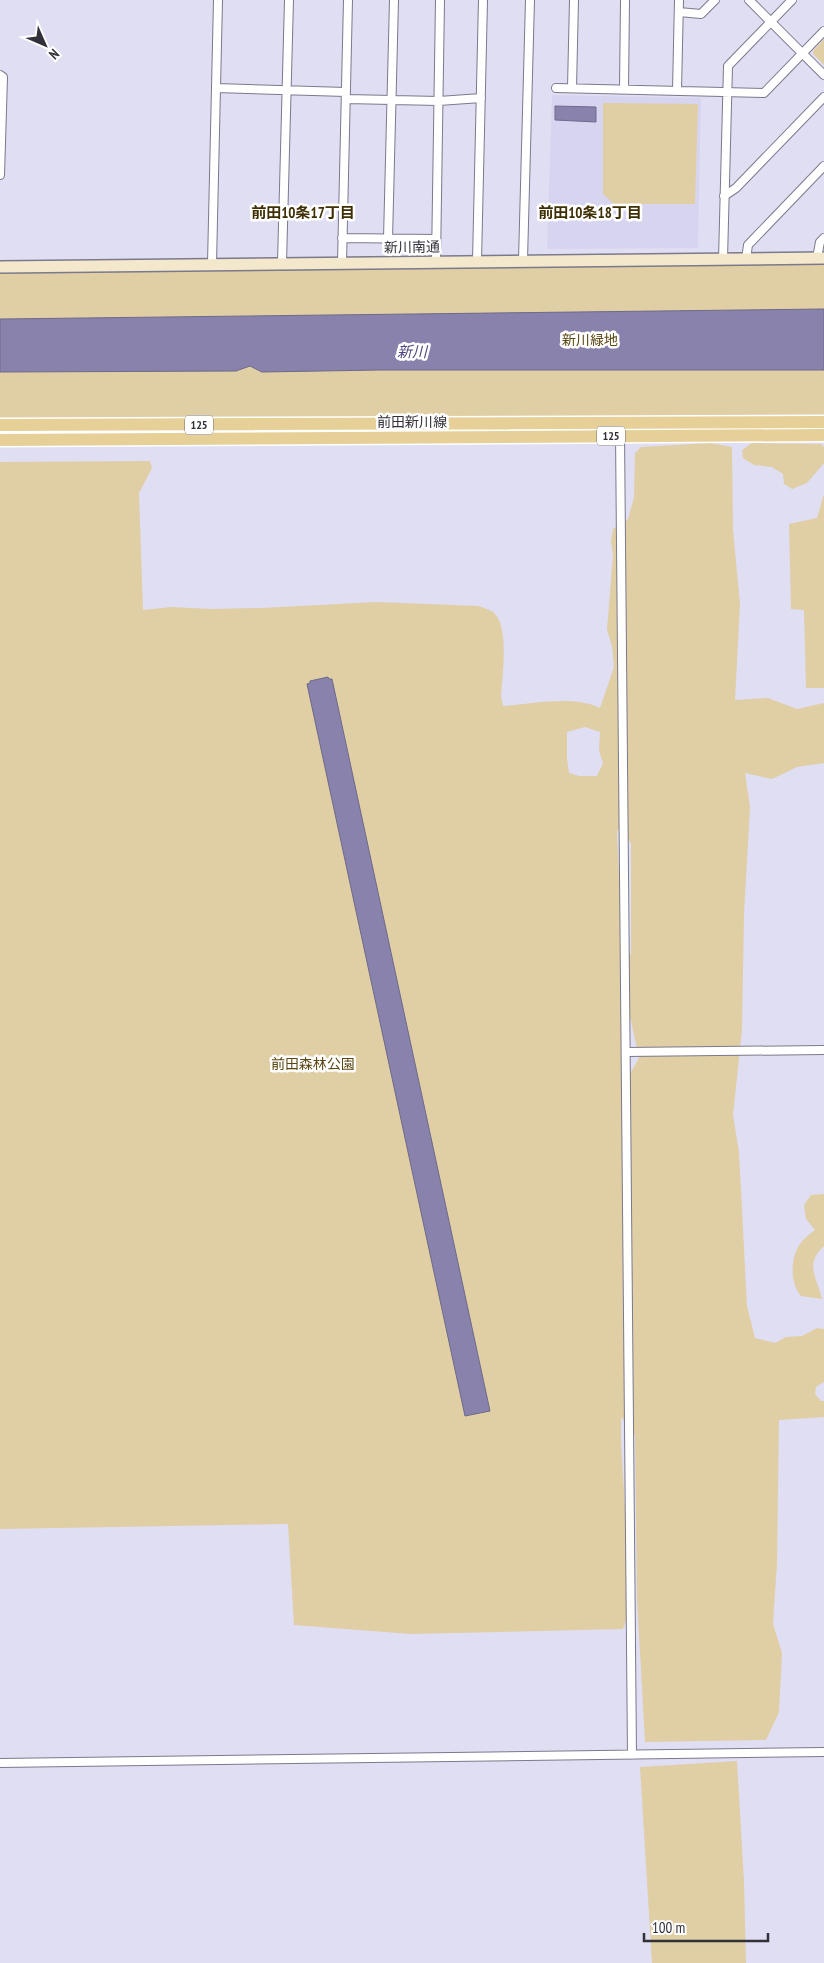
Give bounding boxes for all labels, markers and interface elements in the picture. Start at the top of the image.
north arrow [20,20,70,70]
text: N [45,45,63,63]
district label: 前田10条17丁目 [251,203,355,222]
district label: 前田10条18丁目 [538,203,642,222]
street label: 新川南通 [384,238,440,256]
park label: 新川緑地 [562,331,618,349]
water label: 新川 [397,342,429,361]
street label: 前田新川線 [377,413,447,431]
road number: 125 [185,416,213,434]
road number: 125 [597,426,625,446]
park label: 前田森林公園 [271,1055,355,1073]
scale bar [644,1910,768,1942]
text: 100 m [652,1918,685,1937]

